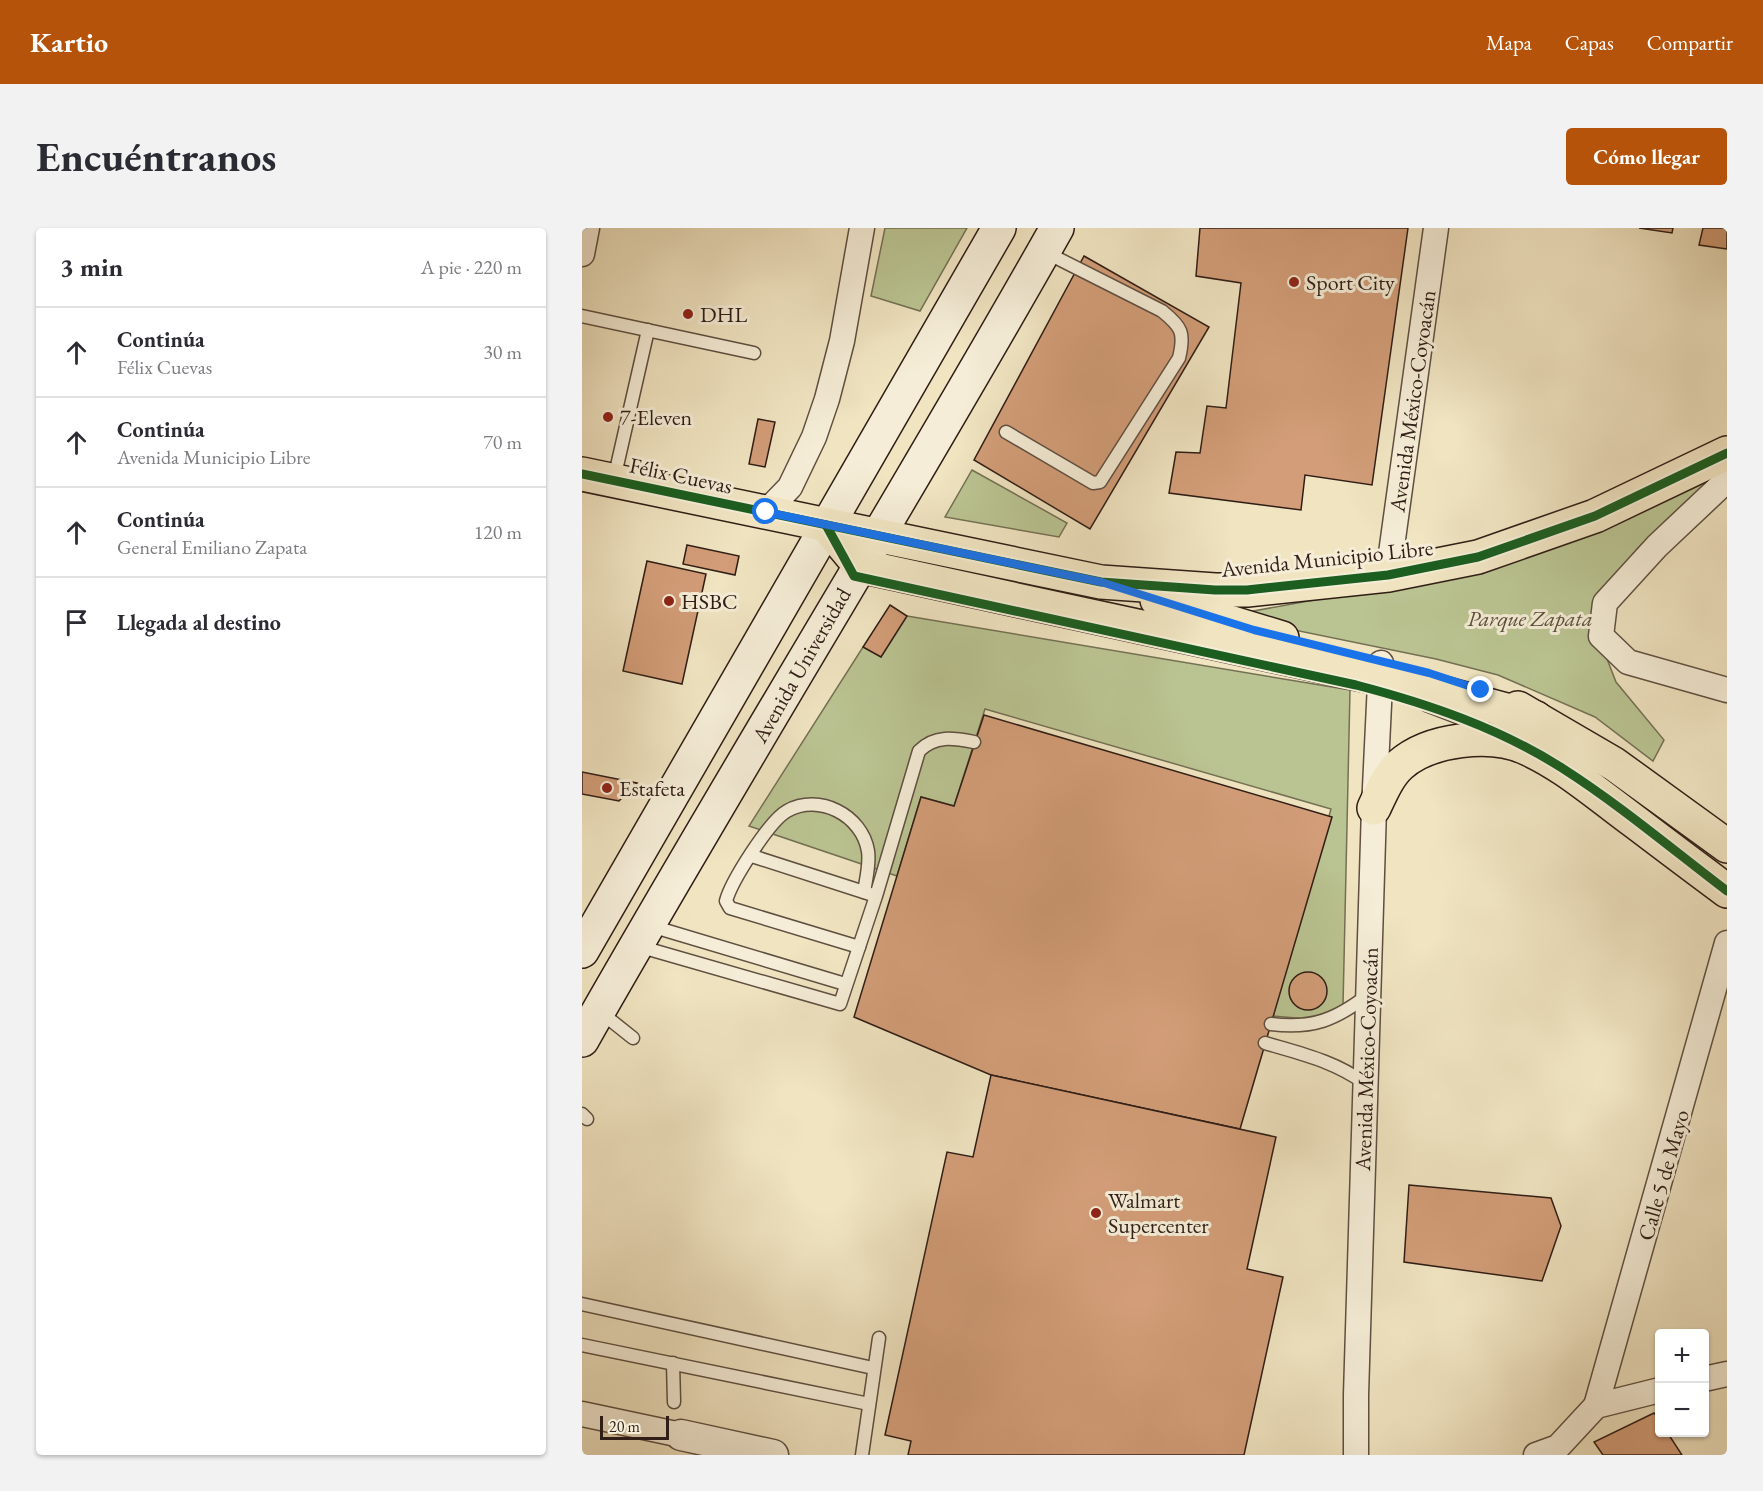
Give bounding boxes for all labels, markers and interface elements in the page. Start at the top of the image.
text: Kartio [30,24,108,60]
text: Mapa [1486,29,1532,56]
text: Capas [1565,29,1614,56]
text: Compartir [1647,29,1733,56]
button: Cómo llegar [1566,128,1727,185]
text: Encuéntranos [36,129,276,184]
text: 3 min [60,250,123,284]
text: A pie · 220 m [421,254,522,280]
place label: Sport City [1306,268,1395,297]
marker: Sport City [1287,275,1301,289]
street label: Avenida México-Coyoacán [1382,288,1442,515]
place label: DHL [700,300,747,329]
marker: DHL [681,307,695,321]
text: Continúa [117,325,205,354]
icon: ahead [60,336,93,369]
text: 30 m [483,339,522,365]
text: Félix Cuevas [117,354,212,380]
place label: 7-Eleven [620,403,693,432]
marker: 7-Eleven [601,410,615,424]
text: Continúa [117,415,205,444]
icon: ahead [60,426,93,459]
text: 70 m [483,429,522,455]
text: Avenida Municipio Libre [117,444,311,470]
street label: Félix Cuevas [627,450,735,501]
route start [752,498,778,524]
text: Continúa [117,505,205,534]
icon: ahead [60,516,93,549]
text: 120 m [474,519,522,545]
street label: Avenida Municipio Libre [1219,533,1435,584]
text: General Emiliano Zapata [117,534,307,560]
street label: Avenida Universidad [745,582,858,749]
place label: HSBC [681,587,738,616]
marker: HSBC [662,594,676,608]
park label: Parque Zapata [1467,604,1593,633]
icon: arrive [60,606,93,639]
text: Llegada al destino [117,608,281,637]
route end [1467,676,1493,702]
place label: Estafeta [619,774,685,803]
marker: Estafeta [600,781,614,795]
street label: Avenida México-Coyoacán [1348,946,1385,1172]
street label: Calle 5 de Mayo [1631,1106,1696,1244]
place label: Walmart Supercenter [1108,1186,1209,1240]
marker: Walmart Supercenter [1089,1206,1103,1220]
map controls [1655,1329,1709,1437]
button: + [1655,1329,1709,1383]
button: − [1655,1383,1709,1437]
scale bar [600,1413,669,1440]
text: 20 m [609,1416,640,1437]

